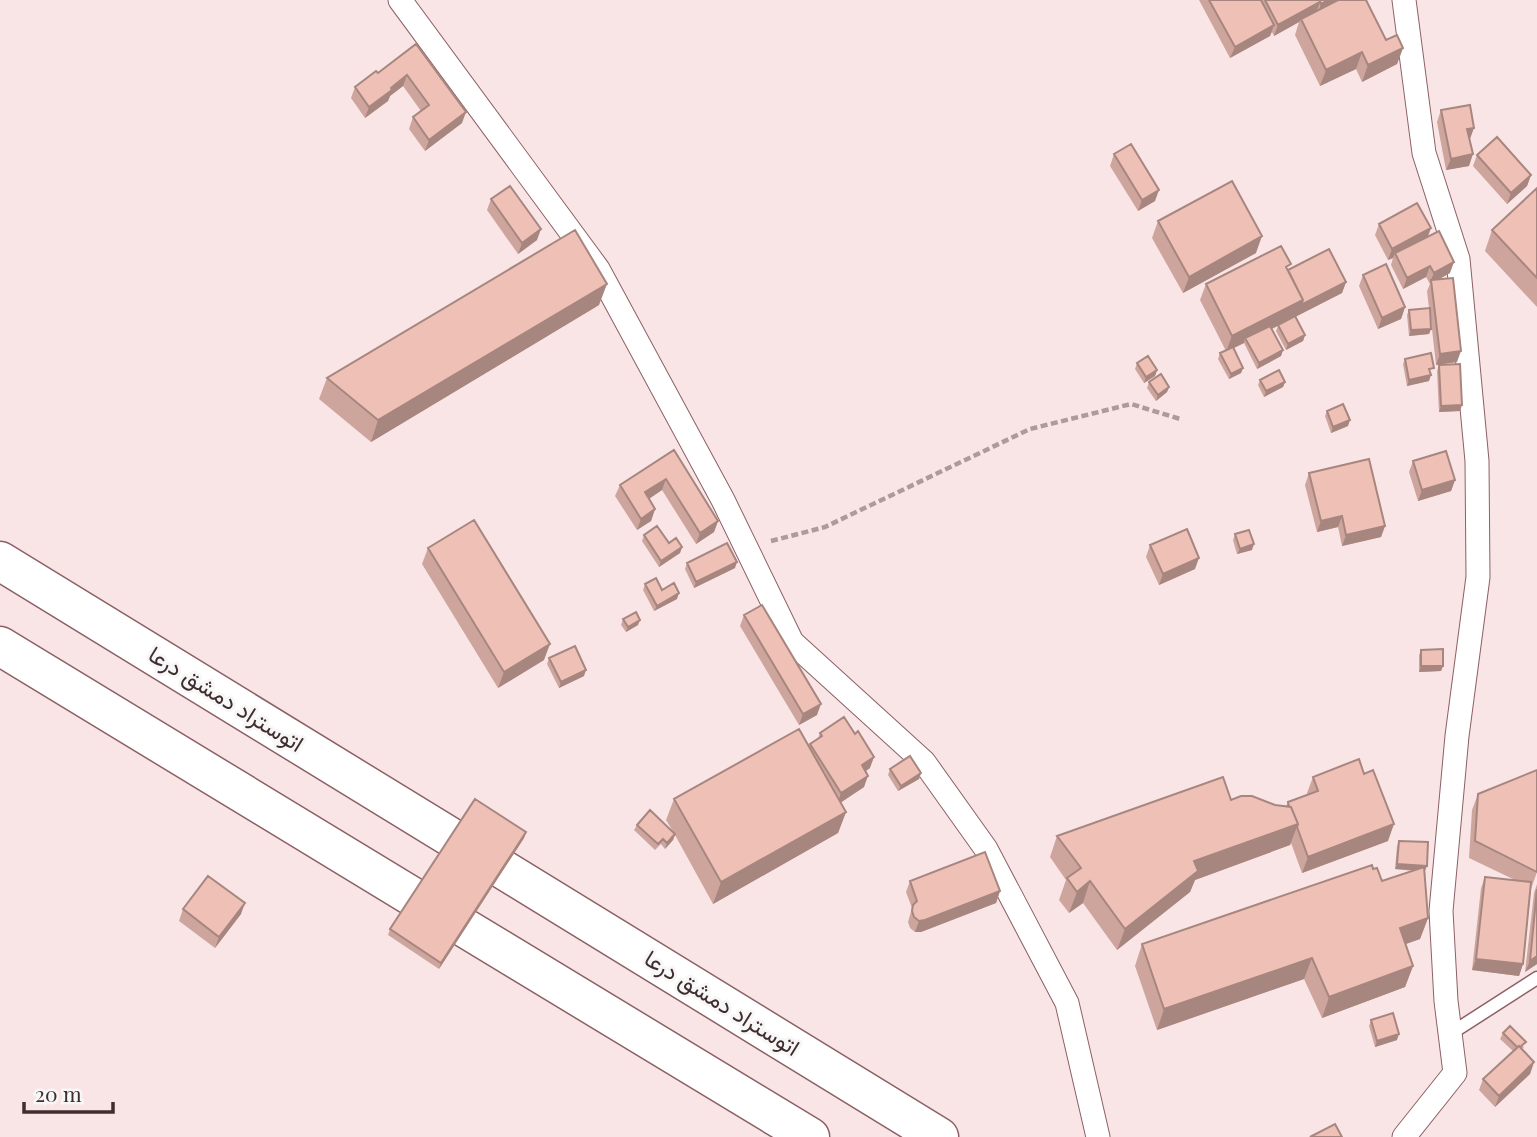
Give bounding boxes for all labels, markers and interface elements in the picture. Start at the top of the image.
street label: اتوستراد دمشق درعا [143,637,310,759]
street label: اتوستراد دمشق درعا [639,941,806,1063]
scale bar [24,1070,114,1114]
text: 20 m [35,1079,82,1107]

